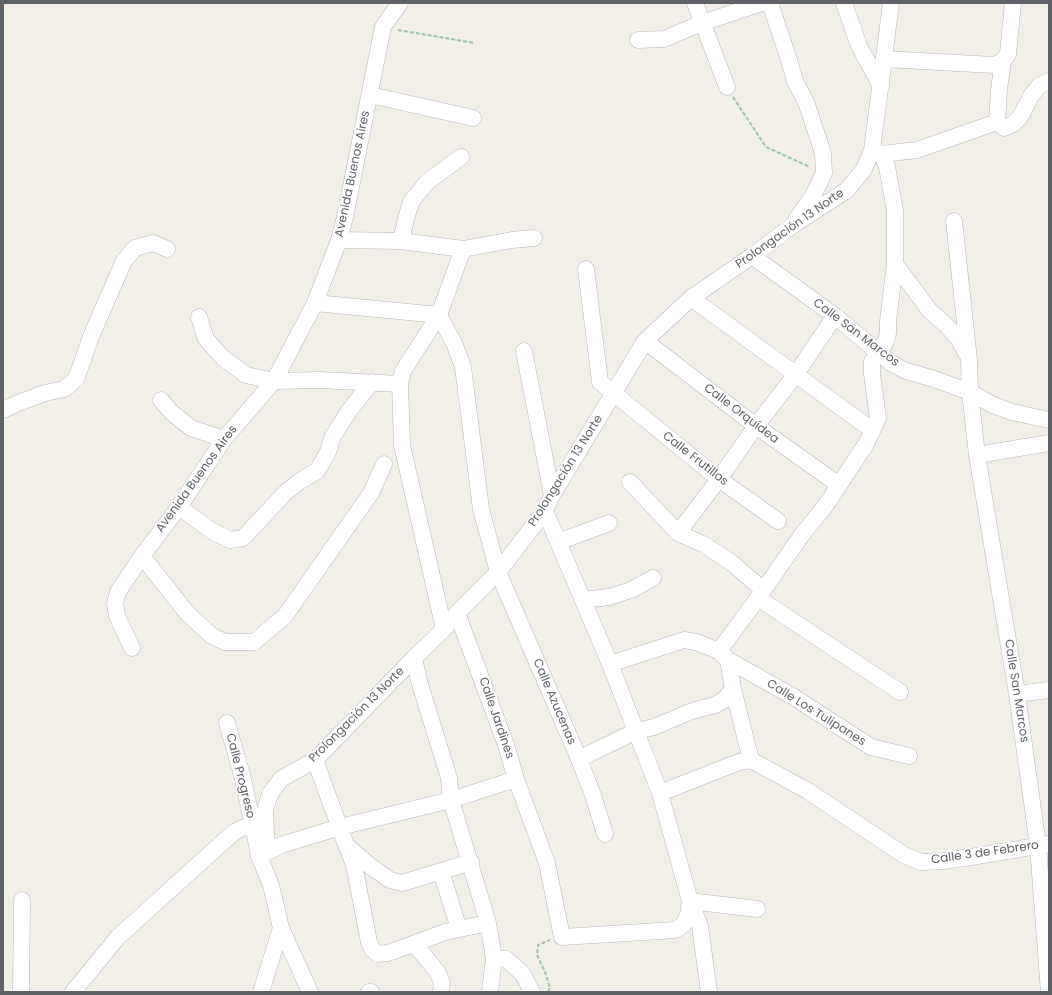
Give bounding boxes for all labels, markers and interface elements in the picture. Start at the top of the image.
street label: Avenida Buenos Aires [333,109,373,239]
street label: Prolongación 13 Norte [733,186,847,272]
street label: Calle San Marcos [810,296,902,370]
street label: Calle Orquídea [701,381,781,447]
street label: Prolongación 13 Norte [526,413,606,529]
street label: Avenida Buenos Aires [153,423,241,535]
street label: Calle Frutillos [659,429,731,489]
street label: Calle San Marcos [1001,638,1031,744]
street label: Calle Azucenas [529,657,579,747]
street label: Prolongación 13 Norte [306,664,408,766]
street label: Calle Jardines [475,675,517,761]
street label: Calle Los Tulipanes [764,677,868,749]
street label: Calle Progreso [222,732,258,820]
street label: Calle 3 de Febrero [930,838,1040,868]

